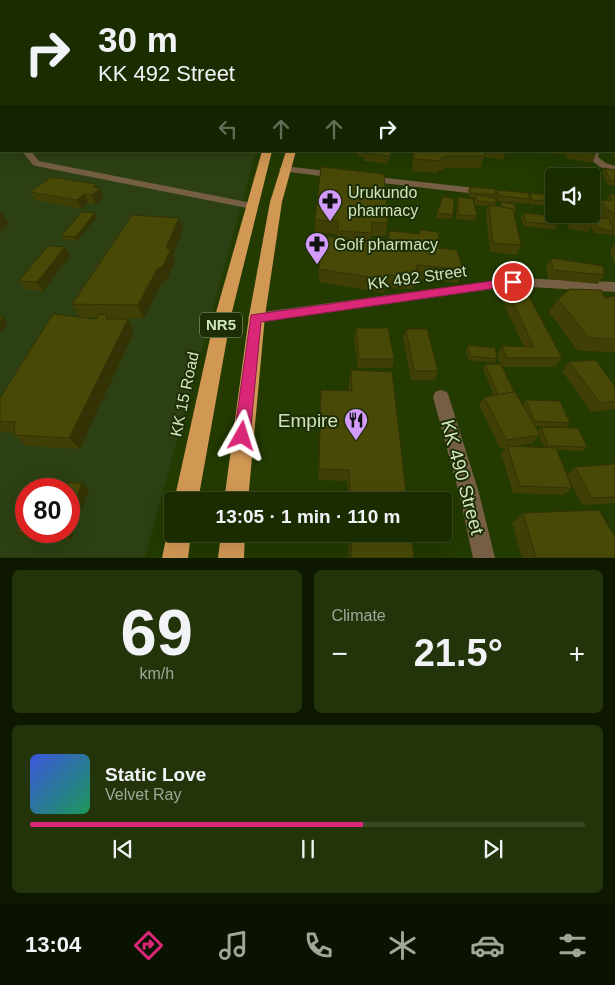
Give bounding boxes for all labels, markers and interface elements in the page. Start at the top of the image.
icon: right [15,20,80,85]
text: 30 m [98,20,178,59]
text: KK 492 Street [98,61,235,86]
icon: left [214,115,242,143]
icon: ahead [267,115,295,143]
icon: ahead [320,115,348,143]
icon: right [373,115,401,143]
map controls [545,168,600,223]
button: sound [545,168,600,223]
place label: Urukundo pharmacy [348,184,418,219]
pharmacy icon: Urukundo pharmacy [317,188,343,222]
pharmacy icon: Golf pharmacy [304,231,330,265]
place label: Golf pharmacy [334,236,438,253]
pin [492,261,534,303]
street label: KK 492 Street [367,262,468,293]
icon: arrive [499,268,527,296]
road number: NR5 [200,312,242,338]
street label: KK 15 Road [167,350,202,438]
restaurant icon: Empire [343,407,369,441]
position arrow [215,409,267,461]
place label: Empire [278,410,338,431]
street label: KK 490 Street [437,417,488,538]
speed limit sign: 80 [15,478,80,543]
text: 13:05 · 1 min · 110 m [216,506,400,527]
text: 69 [121,596,193,669]
text: Climate [332,607,386,624]
text: 21.5° [414,632,503,674]
text: − [332,638,348,669]
text: + [569,638,585,669]
text: km/h [139,665,174,682]
text: Static Love [105,764,206,785]
text: Velvet Ray [105,786,181,803]
icon: previous [109,835,137,863]
icon: pause [294,835,322,863]
icon: next [479,835,507,863]
icon: directions [131,928,166,963]
icon: music [216,928,251,963]
icon: phone [301,928,336,963]
icon: climate [385,928,420,963]
icon: car [470,928,505,963]
icon: filters [555,928,590,963]
text: 13:04 [25,932,81,957]

